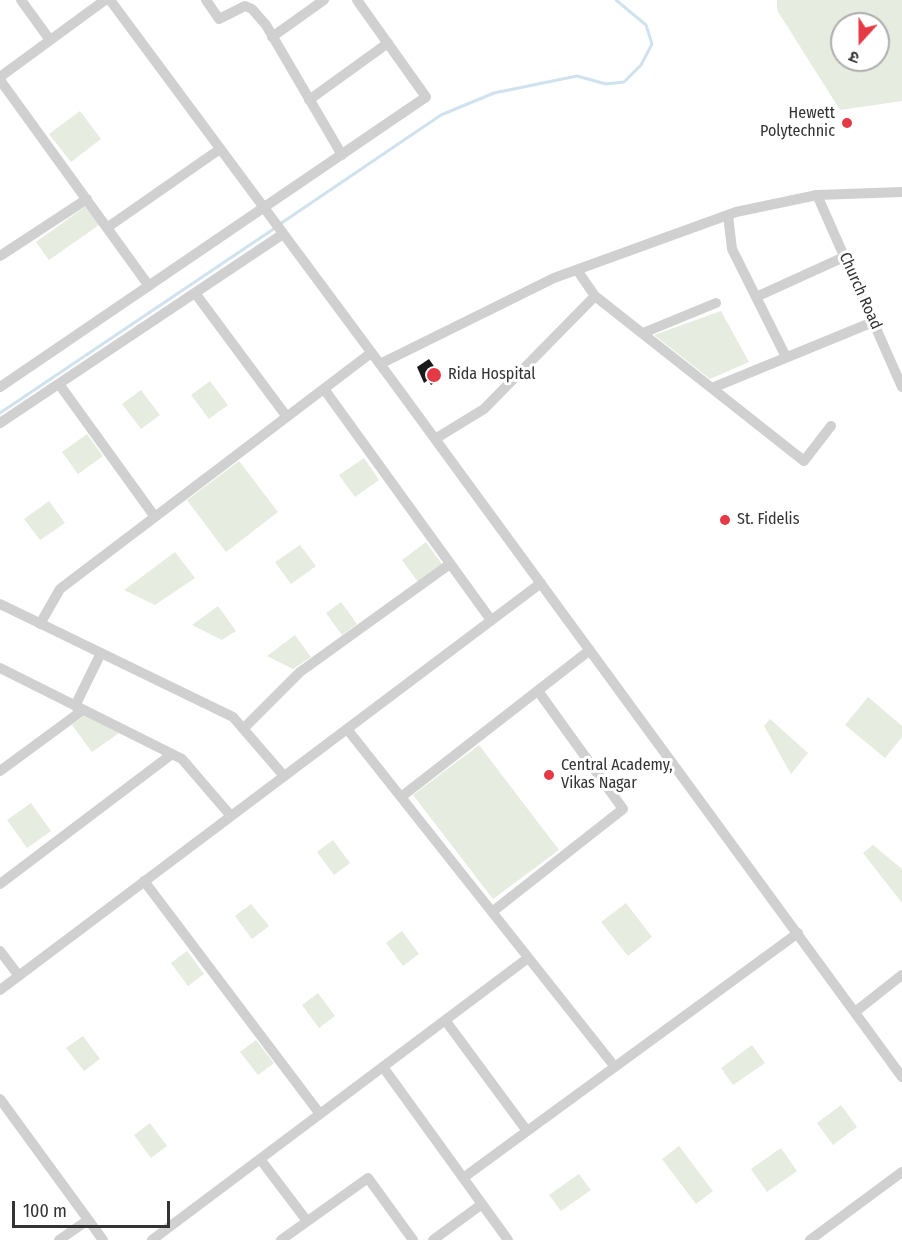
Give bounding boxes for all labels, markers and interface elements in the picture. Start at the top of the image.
north arrow [830,12,890,72]
text: उ [846,47,862,68]
place label: Hewett Polytechnic [760,104,835,142]
marker: Hewett Polytechnic [840,116,854,130]
street label: Church Road [835,250,885,332]
place label: Rida Hospital [448,365,535,385]
marker: Rida Hospital [425,366,443,384]
place label: St. Fidelis [737,510,799,530]
marker: St. Fidelis [718,513,732,527]
place label: Central Academy, Vikas Nagar [561,756,673,794]
marker: Central Academy, Vikas Nagar [542,768,556,782]
scale bar [15,1189,172,1227]
text: 100 m [23,1200,67,1222]

